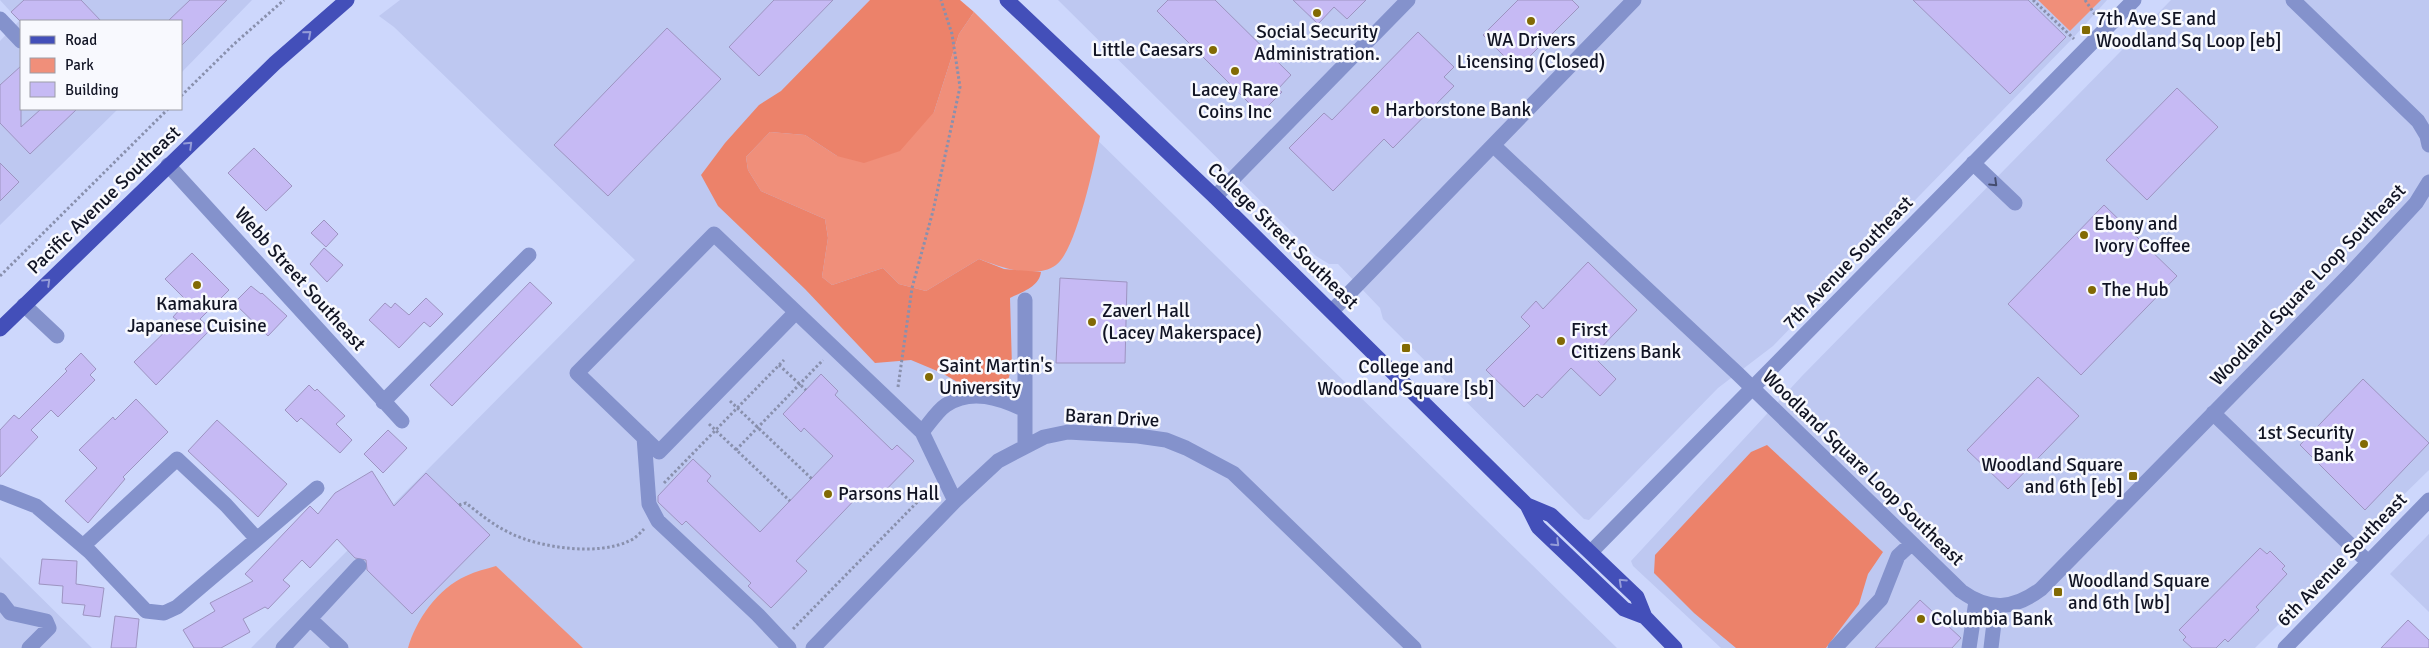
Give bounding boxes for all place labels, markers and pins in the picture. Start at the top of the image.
marker: Social Security Administration. [1311,7,1323,19]
place label: 7th Ave SE and Woodland Sq Loop [eb] [2096,7,2282,53]
marker: WA Drivers Licensing (Closed) [1525,15,1537,27]
place label: Social Security Administration. [1254,20,1380,66]
marker: 7th Ave SE and Woodland Sq Loop [eb] [2080,24,2092,36]
place label: WA Drivers Licensing (Closed) [1457,28,1605,74]
place label: Little Caesars [1092,38,1203,62]
marker: Little Caesars [1207,44,1219,56]
marker: Lacey Rare Coins Inc [1229,65,1241,77]
place label: Lacey Rare Coins Inc [1191,78,1279,124]
place label: Harborstone Bank [1385,98,1532,122]
marker: Harborstone Bank [1369,104,1381,116]
place label: Ebony and Ivory Coffee [2094,212,2190,258]
marker: Ebony and Ivory Coffee [2078,229,2090,241]
place label: The Hub [2102,278,2169,302]
marker: Kamakura Japanese Cuisine [191,279,203,291]
marker: The Hub [2086,284,2098,296]
place label: Kamakura Japanese Cuisine [127,292,267,338]
place label: Zaverl Hall (Lacey Makerspace) [1102,299,1262,345]
marker: Zaverl Hall (Lacey Makerspace) [1086,316,1098,328]
place label: First Citizens Bank [1571,318,1682,364]
marker: First Citizens Bank [1555,335,1567,347]
marker: College and Woodland Square [sb] [1400,342,1412,354]
place label: Saint Martin's University [939,354,1052,400]
place label: College and Woodland Square [sb] [1317,355,1495,401]
marker: Saint Martin's University [923,371,935,383]
place label: 1st Security Bank [2257,421,2354,467]
marker: 1st Security Bank [2358,438,2370,450]
place label: Woodland Square and 6th [eb] [1981,453,2123,499]
marker: Woodland Square and 6th [eb] [2127,470,2139,482]
place label: Parsons Hall [838,482,939,506]
marker: Parsons Hall [822,488,834,500]
place label: Woodland Square and 6th [wb] [2068,569,2210,615]
marker: Woodland Square and 6th [wb] [2052,586,2064,598]
place label: Columbia Bank [1931,607,2054,631]
marker: Columbia Bank [1915,613,1927,625]

